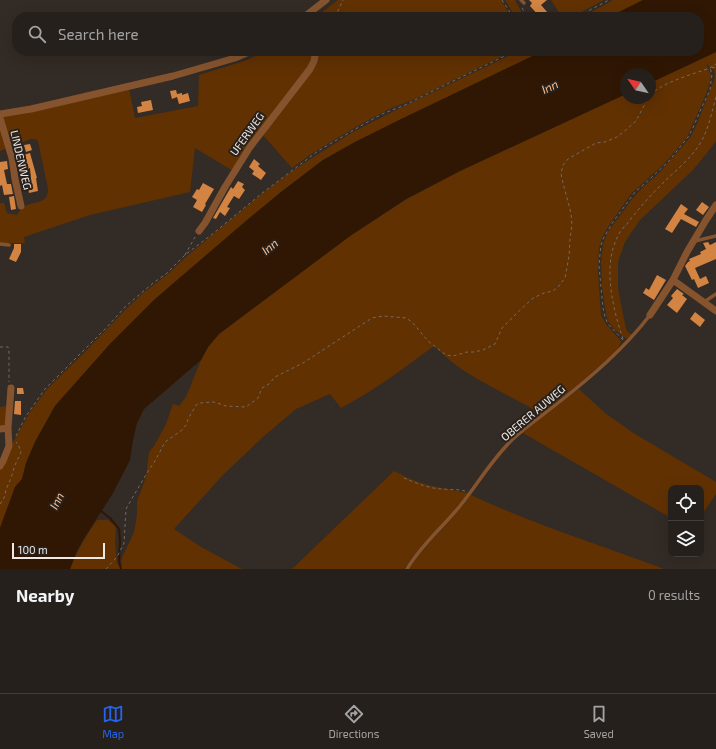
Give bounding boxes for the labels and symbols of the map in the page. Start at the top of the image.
north arrow [620,68,656,104]
water label: Inn [539,76,560,96]
street label: UFERWEG [227,110,266,158]
street label: LINDENWEG [8,129,35,191]
water label: Inn [258,235,280,257]
street label: OBERER AUWEG [498,382,568,443]
water label: Inn [46,490,66,511]
scale bar [12,541,105,560]

